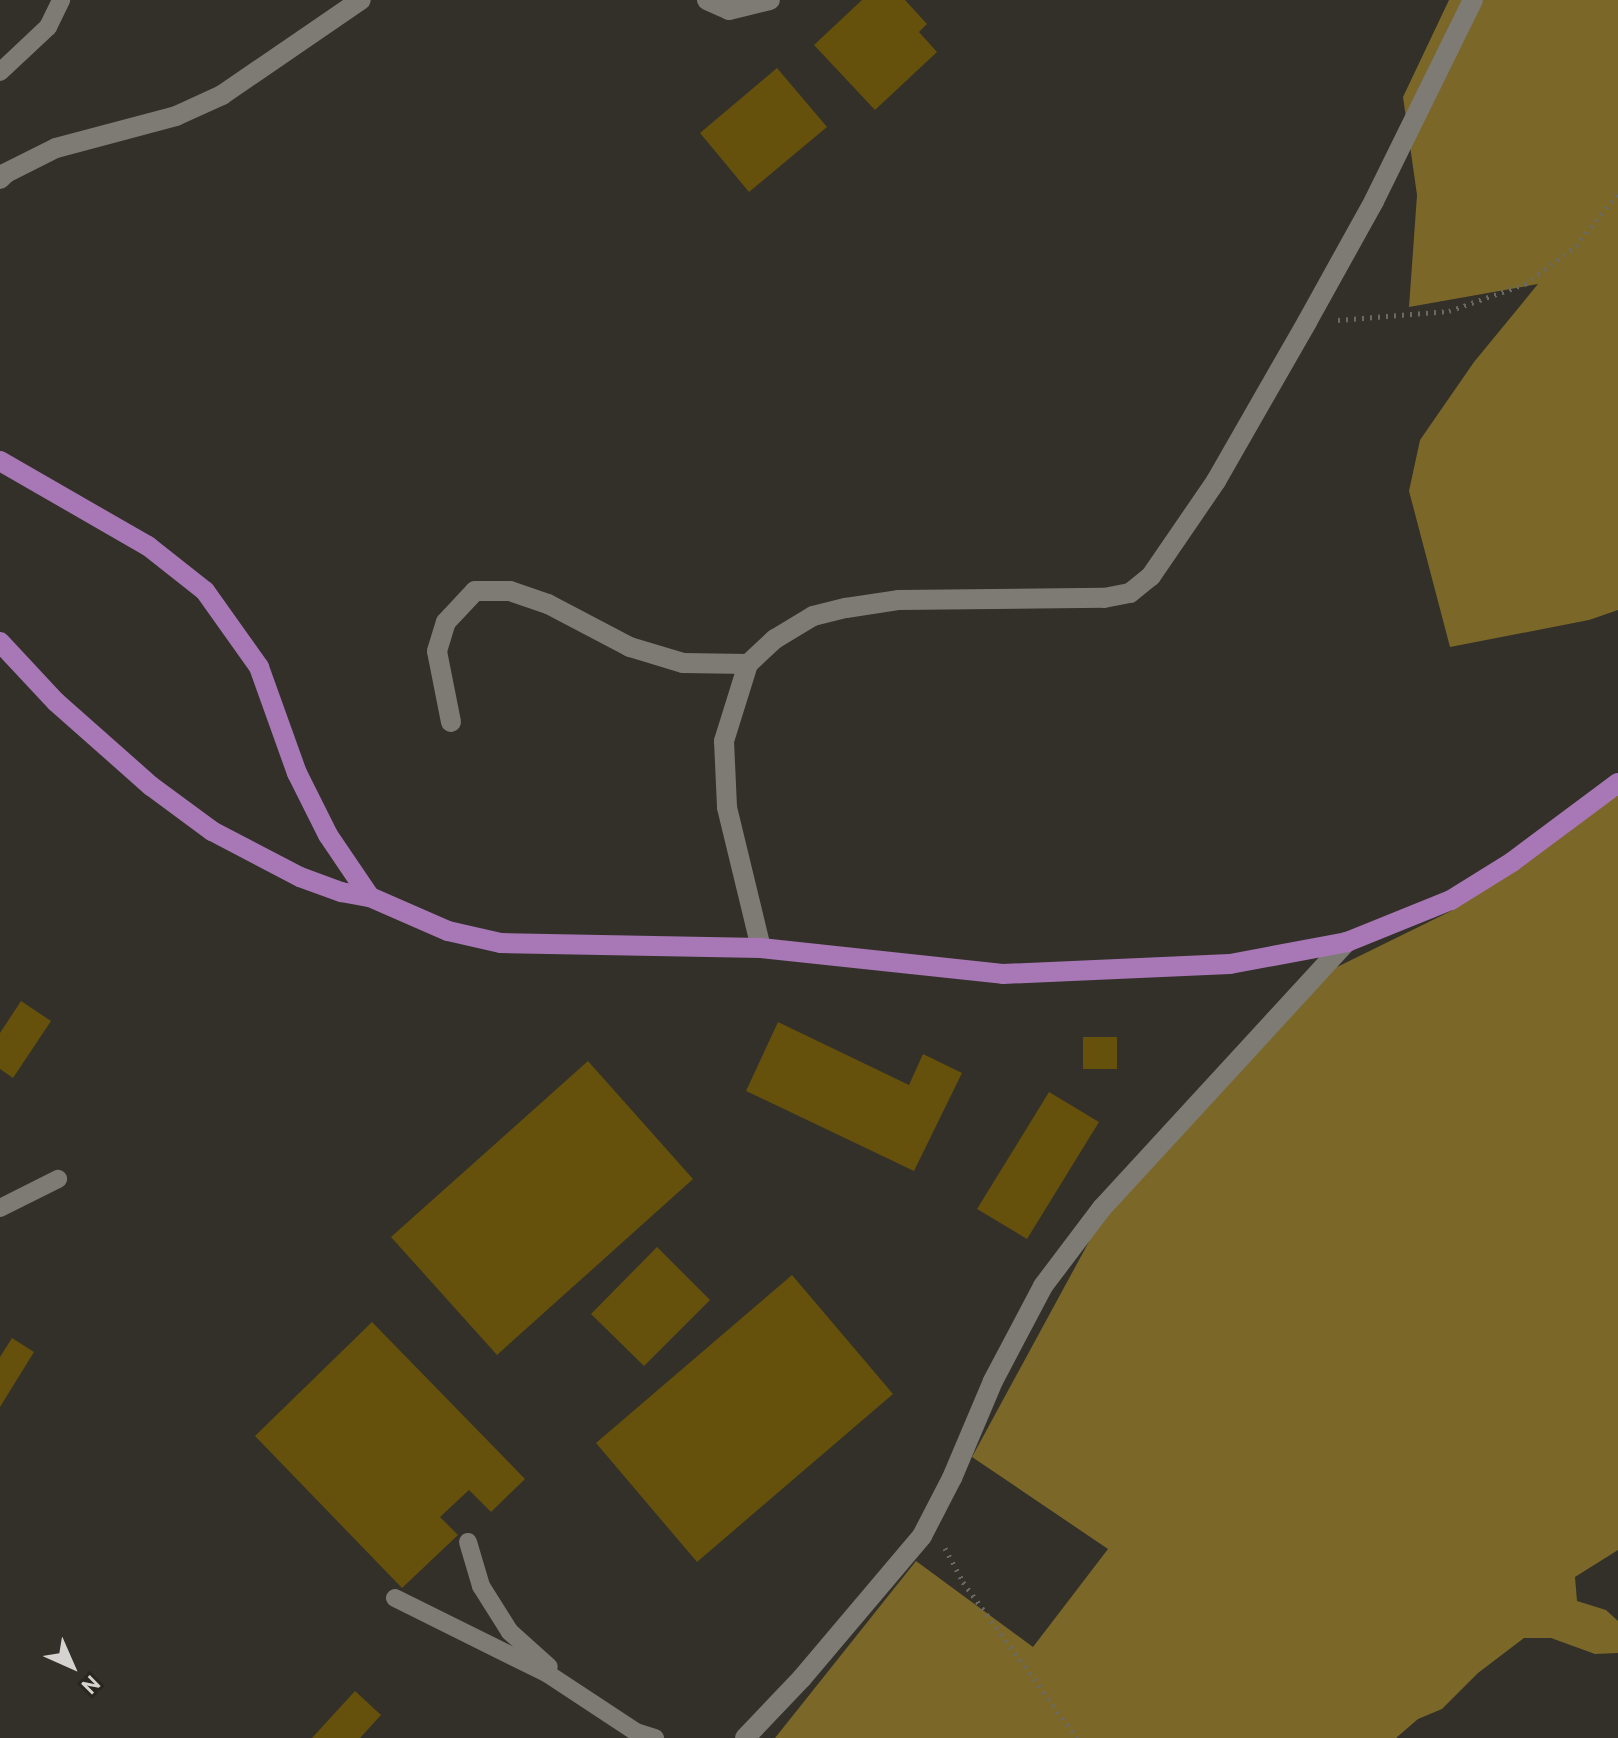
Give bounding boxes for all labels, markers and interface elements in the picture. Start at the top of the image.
north arrow [32,1626,112,1706]
text: N [74,1668,104,1698]

